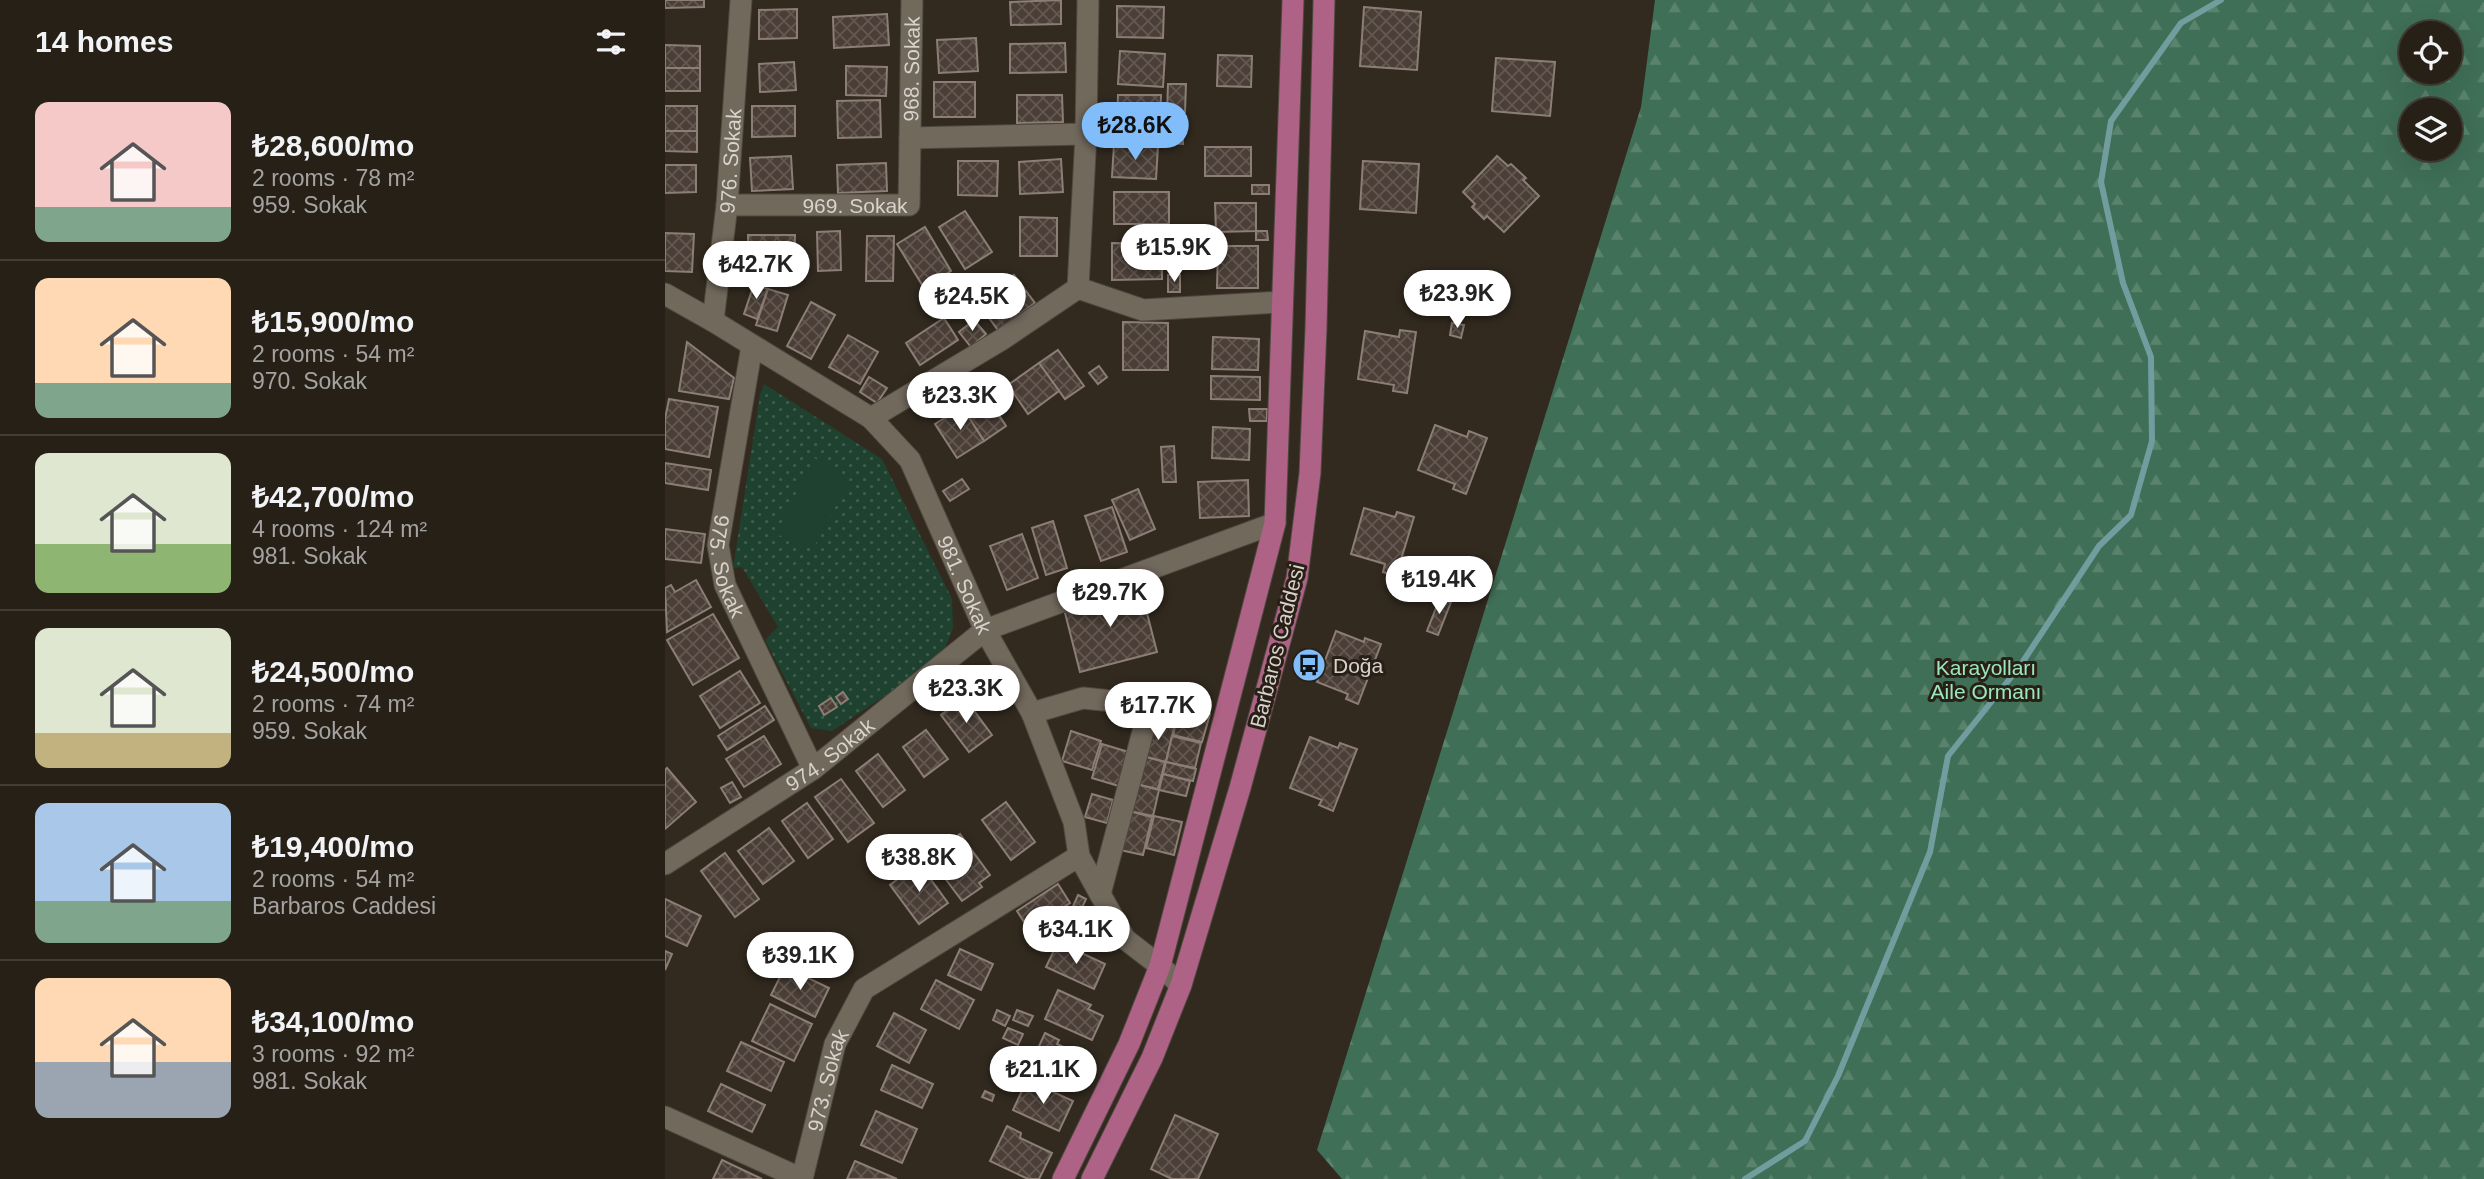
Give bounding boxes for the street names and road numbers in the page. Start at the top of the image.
street label: 968. Sokak [899,16,923,122]
street label: 976. Sokak [715,107,745,215]
street label: 969. Sokak [802,194,908,217]
street label: 975. Sokak [706,513,750,621]
street label: 981. Sokak [933,532,997,638]
street label: Barbaros Caddesi [1246,562,1308,730]
street label: 974. Sokak [781,713,879,795]
street label: 973. Sokak [803,1024,853,1134]

